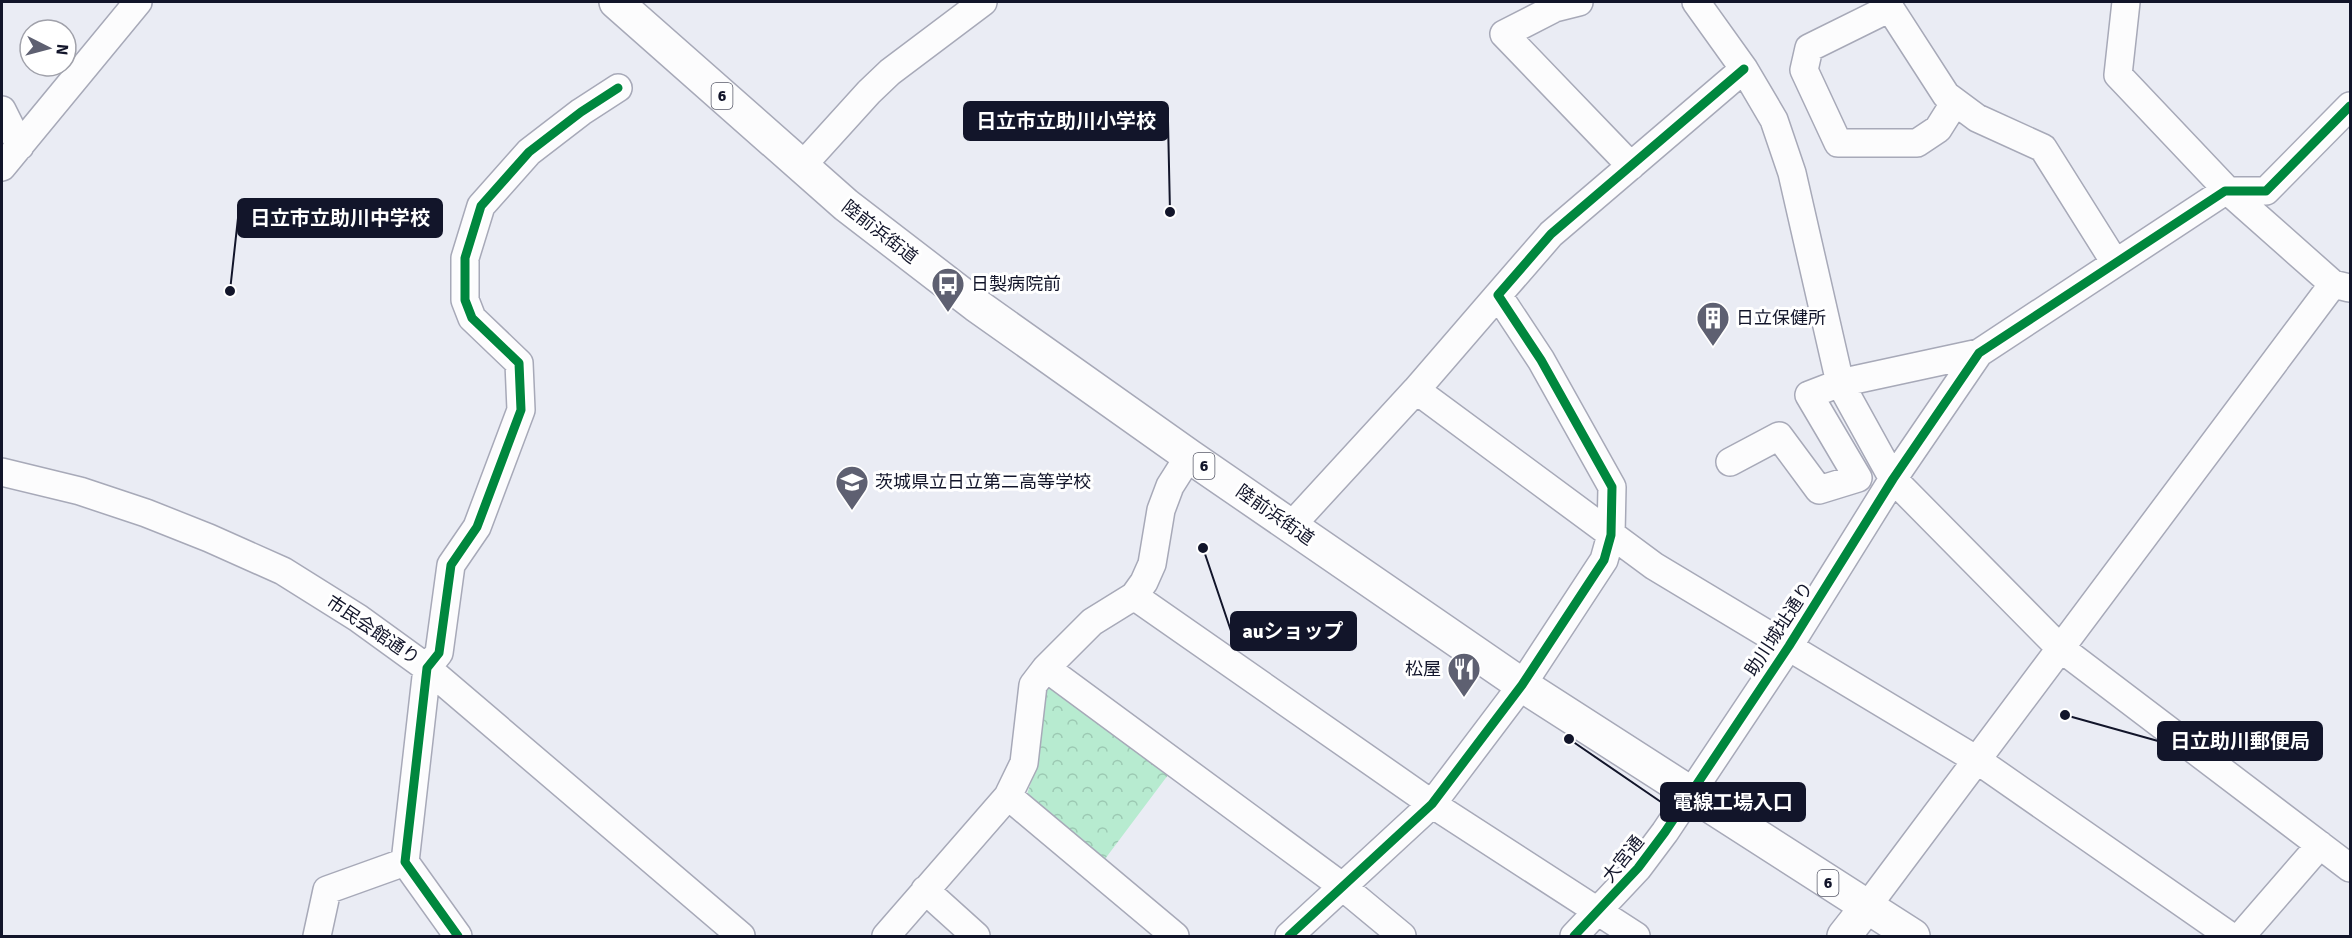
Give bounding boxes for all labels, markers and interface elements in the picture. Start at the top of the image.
north arrow [18,18,78,78]
text: N [51,43,72,56]
road number: 6 [712,83,732,109]
callout: 日立市立助川小学校 [964,102,1168,140]
text: 日立市立助川小学校 [976,109,1156,134]
street label: 陸前浜街道 [838,196,922,268]
callout: 日立市立助川中学校 [238,199,442,237]
text: 日立市立助川中学校 [250,206,430,231]
bus stop icon: 日製病院前 [930,266,966,313]
place label: 日製病院前 [971,273,1061,295]
building icon: 日立保健所 [1695,300,1731,347]
place label: 日立保健所 [1736,307,1826,329]
road number: 6 [1194,453,1214,479]
school or university icon: 茨城県立日立第二高等学校 [834,464,870,511]
place label: 茨城県立日立第二高等学校 [875,471,1091,493]
street label: 陸前浜街道 [1232,480,1318,550]
street label: 助川城址通り [1740,578,1818,680]
street label: 市民会館通り [322,591,424,669]
callout: auショップ [1231,612,1356,650]
text: auショップ [1242,619,1344,644]
restaurant icon: 松屋 [1446,651,1482,698]
place label: 松屋 [1405,658,1441,680]
callout: 日立助川郵便局 [2158,722,2322,760]
text: 日立助川郵便局 [2170,729,2310,754]
callout: 電線工場入口 [1661,783,1805,821]
text: 電線工場入口 [1673,790,1793,815]
street label: 大宮通 [1597,831,1649,887]
road number: 6 [1818,870,1838,896]

